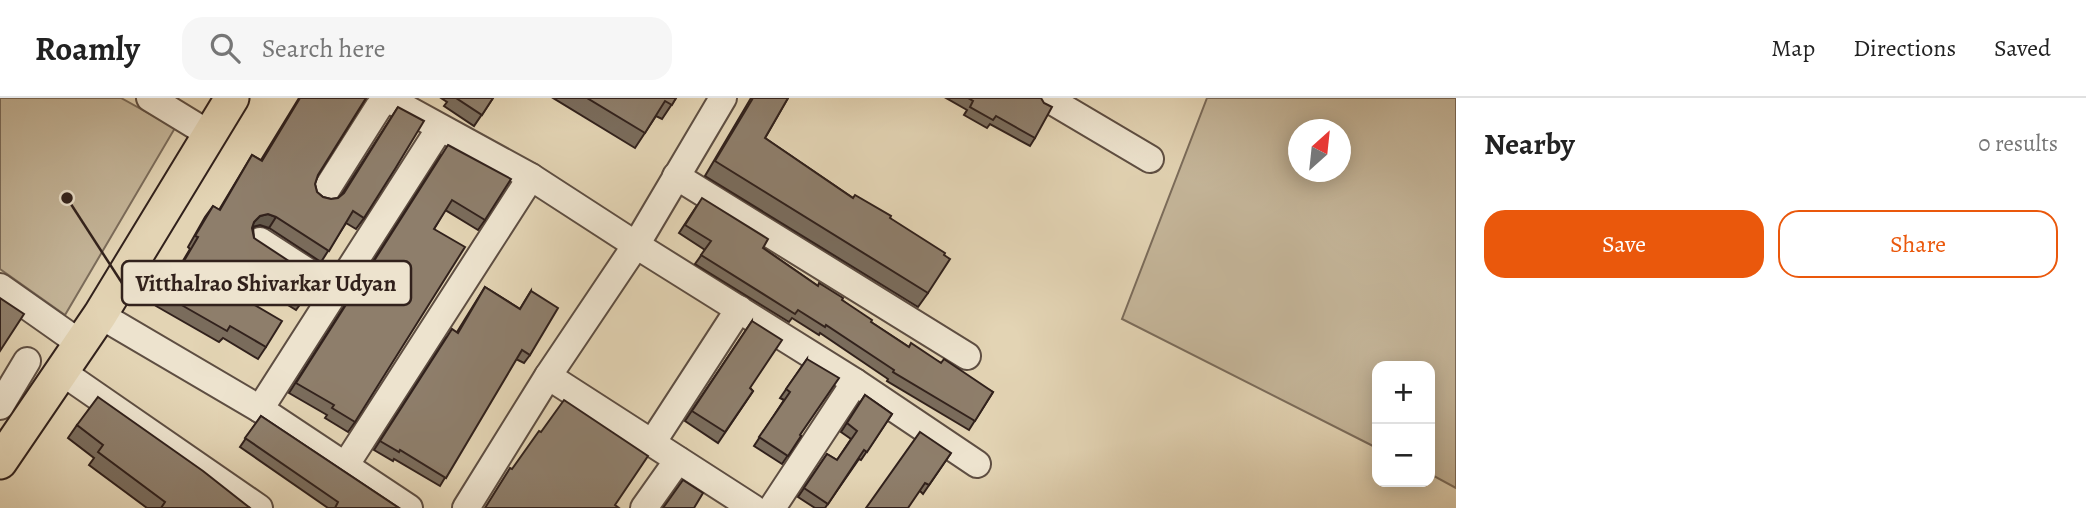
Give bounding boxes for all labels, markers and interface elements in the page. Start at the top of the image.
search box [182,17,672,80]
text: Roamly [35,26,140,71]
icon: search [206,29,244,67]
text: Search here [262,31,385,66]
text: Map [1771,32,1815,64]
text: Directions [1853,32,1956,64]
text: Saved [1994,32,2051,64]
north arrow [1288,119,1351,182]
text: Nearby [1484,124,1575,164]
text: 0 results [1978,128,2058,159]
button: Save [1484,210,1764,278]
button: Share [1778,210,2058,278]
callout: Vitthalrao Shivarkar Udyan [122,261,411,305]
text: Vitthalrao Shivarkar Udyan [135,268,396,299]
map controls [1372,361,1435,487]
button: + [1372,361,1435,424]
button: − [1372,424,1435,487]

